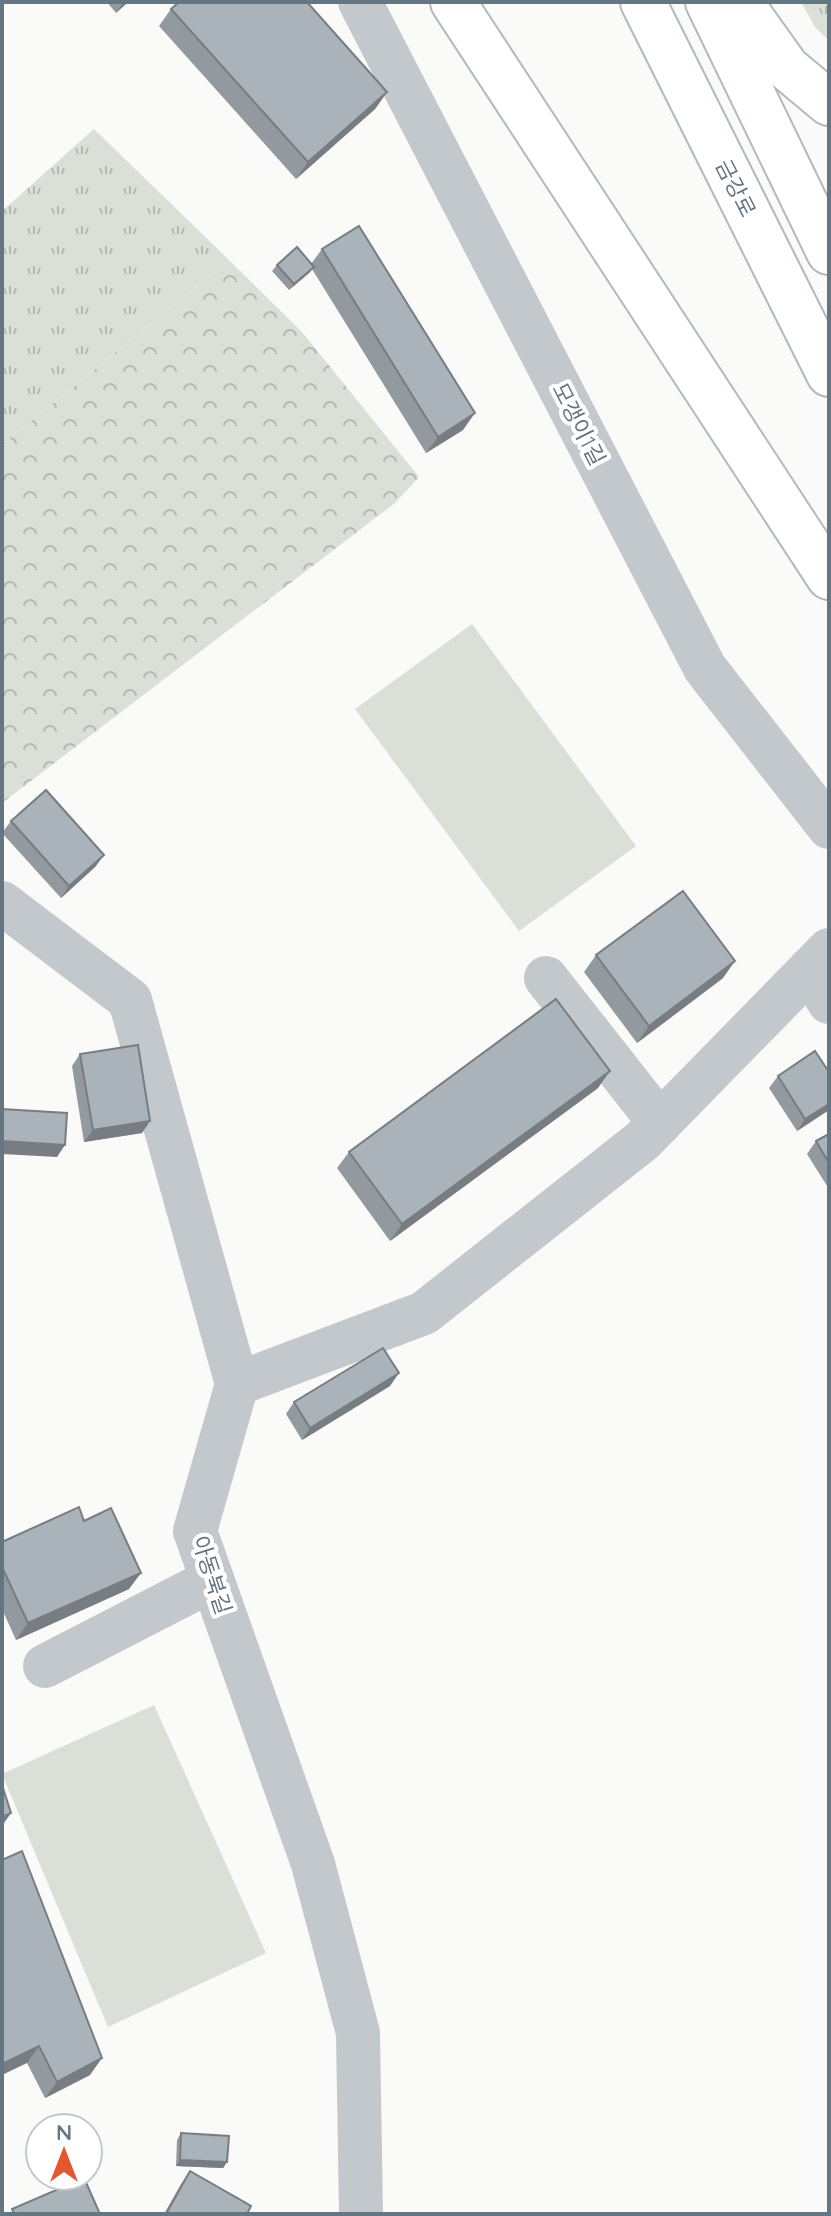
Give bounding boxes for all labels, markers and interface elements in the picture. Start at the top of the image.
street label: 금강로 [710,155,762,221]
street label: 모갱이1길 [546,378,612,470]
street label: 아동북길 [186,1532,238,1618]
north arrow [24,2112,104,2192]
text: N [56,2118,72,2146]

